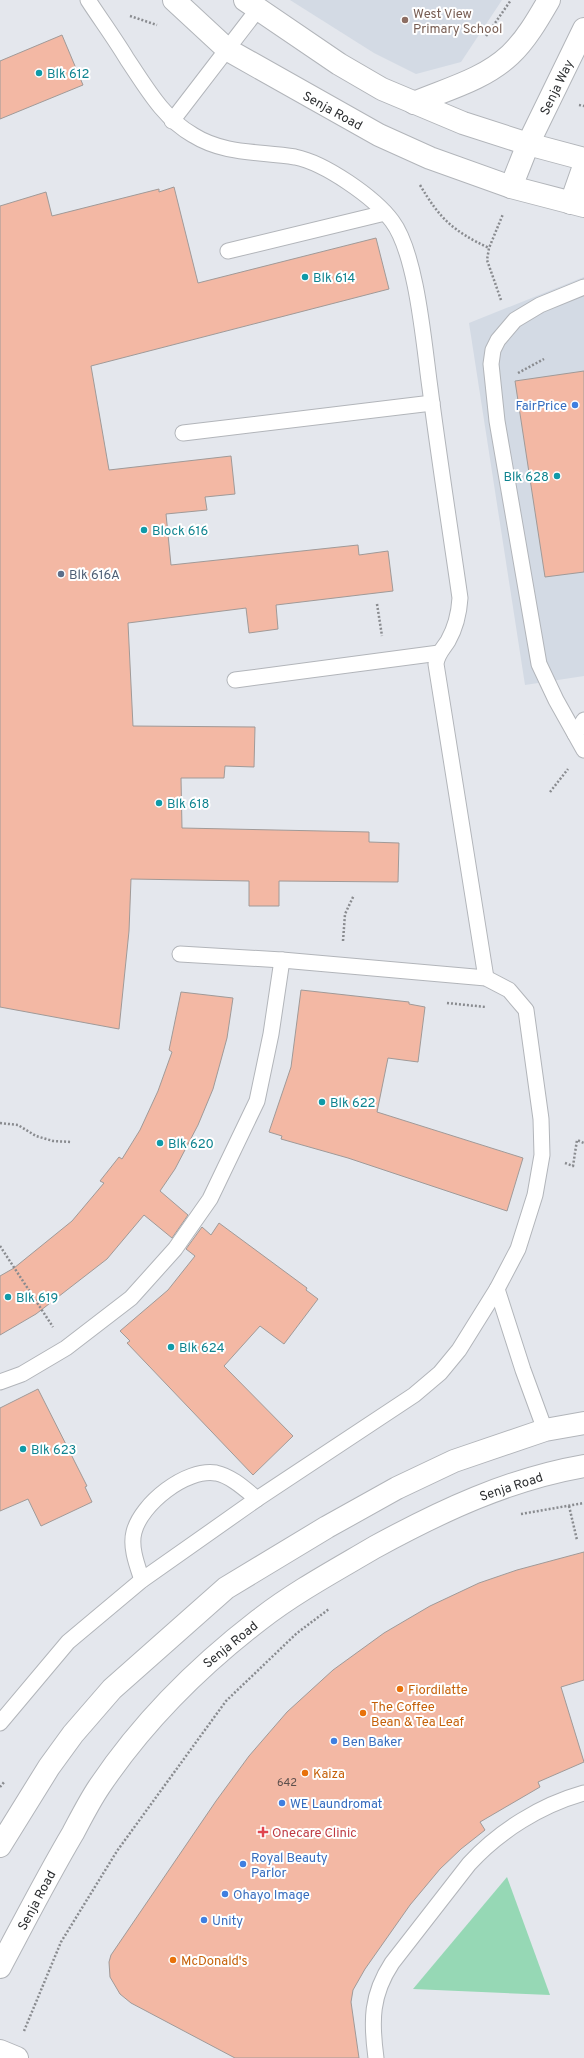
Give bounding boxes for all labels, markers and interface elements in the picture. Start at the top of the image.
place label: West View Primary School [413,7,502,38]
marker: West View Primary School [400,15,410,25]
street label: Senja Way [538,57,578,118]
place label: Blk 612 [47,67,90,83]
marker: Blk 612 [34,68,44,78]
street label: Senja Road [299,89,365,135]
place label: Blk 614 [313,271,355,287]
marker: Blk 614 [300,272,310,282]
place label: FairPrice [515,399,567,415]
marker: FairPrice [570,400,580,410]
place label: Blk 628 [503,470,549,486]
marker: Blk 628 [552,471,562,481]
place label: Block 616 [152,524,208,540]
marker: Block 616 [139,525,149,535]
place label: Blk 616A [69,568,120,584]
marker: Blk 616A [56,569,66,579]
place label: Blk 618 [167,797,210,813]
marker: Blk 618 [154,798,164,808]
place label: Blk 622 [330,1096,376,1112]
marker: Blk 622 [317,1097,327,1107]
place label: Blk 620 [168,1137,214,1153]
marker: Blk 620 [155,1138,165,1148]
place label: Blk 619 [16,1291,58,1307]
marker: Blk 619 [3,1292,13,1302]
place label: Blk 624 [179,1341,225,1357]
marker: Blk 624 [166,1342,176,1352]
place label: Blk 623 [31,1443,76,1459]
marker: Blk 623 [18,1444,28,1454]
street label: Senja Road [478,1470,545,1506]
street label: Senja Road [201,1619,262,1672]
place label: Fiordilatte [408,1683,468,1699]
marker: Fiordilatte [395,1684,405,1694]
place label: The Coffee Bean & Tea Leaf [371,1700,465,1731]
marker: The Coffee Bean & Tea Leaf [358,1708,368,1718]
place label: Ben Baker [342,1735,402,1751]
marker: Ben Baker [329,1736,339,1746]
place label: Kaiza [313,1767,345,1783]
marker: Kaiza [300,1768,310,1778]
house number: 642 [277,1776,297,1790]
place label: WE Laundromat [290,1797,383,1813]
marker: WE Laundromat [277,1798,287,1808]
marker: Onecare Clinic [257,1826,269,1838]
place label: Onecare Clinic [272,1826,357,1842]
place label: Royal Beauty Parlor [251,1851,328,1882]
marker: Royal Beauty Parlor [238,1859,248,1869]
street label: Senja Road [15,1868,60,1934]
place label: Ohayo Image [233,1888,310,1904]
marker: Ohayo Image [220,1889,230,1899]
place label: Unity [212,1914,243,1930]
marker: Unity [199,1915,209,1925]
place label: McDonald's [181,1954,248,1970]
marker: McDonald's [168,1955,178,1965]

